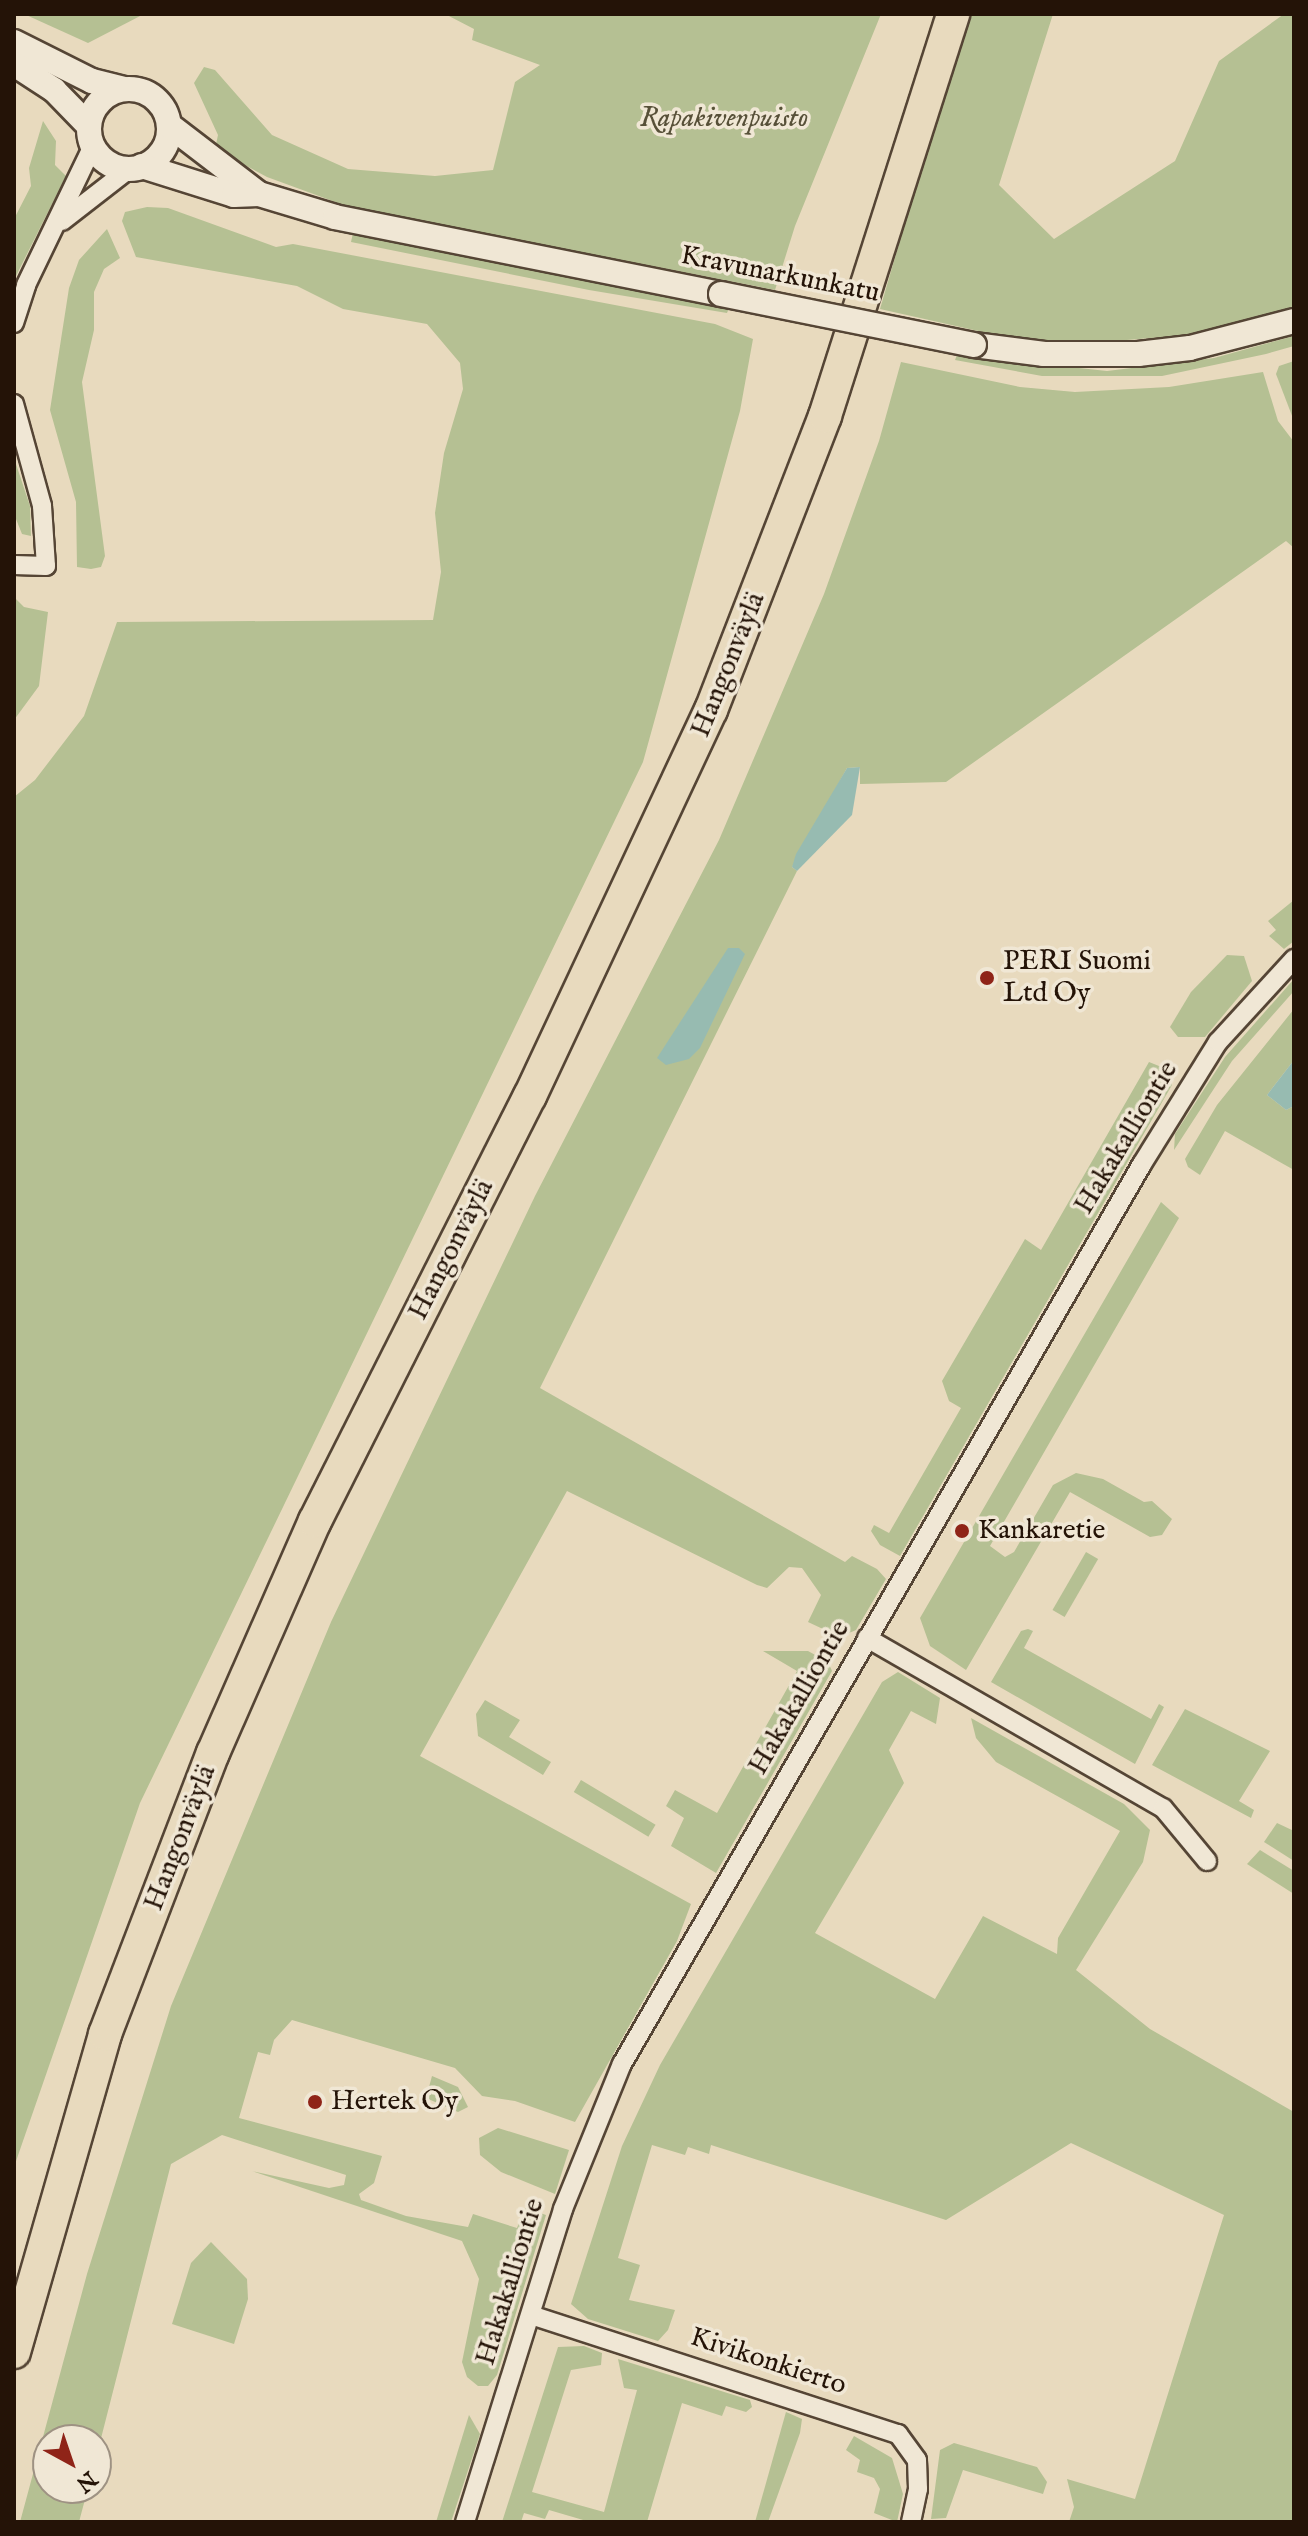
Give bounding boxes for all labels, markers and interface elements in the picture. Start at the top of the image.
park label: Rapakivenpuisto [640,102,808,136]
street label: Kravunarkunkatu [678,239,882,311]
street label: Hangonväylä [685,588,773,742]
place label: PERI Suomi Ltd Oy [1003,945,1151,1011]
marker: PERI Suomi Ltd Oy [978,969,996,987]
street label: Hakakalliontie [1068,1055,1186,1221]
street label: Hangonväylä [402,1174,502,1326]
place label: Kankaretie [978,1514,1105,1548]
marker: Kankaretie [953,1522,971,1540]
street label: Hakakalliontie [742,1615,858,1781]
street label: Hangonväylä [138,1760,224,1916]
place label: Hertek Oy [331,2085,458,2119]
marker: Hertek Oy [306,2093,324,2111]
street label: Hakakalliontie [470,2195,552,2369]
street label: Kivikonkierto [686,2321,850,2403]
north arrow [32,2424,112,2504]
text: N [70,2464,102,2498]

